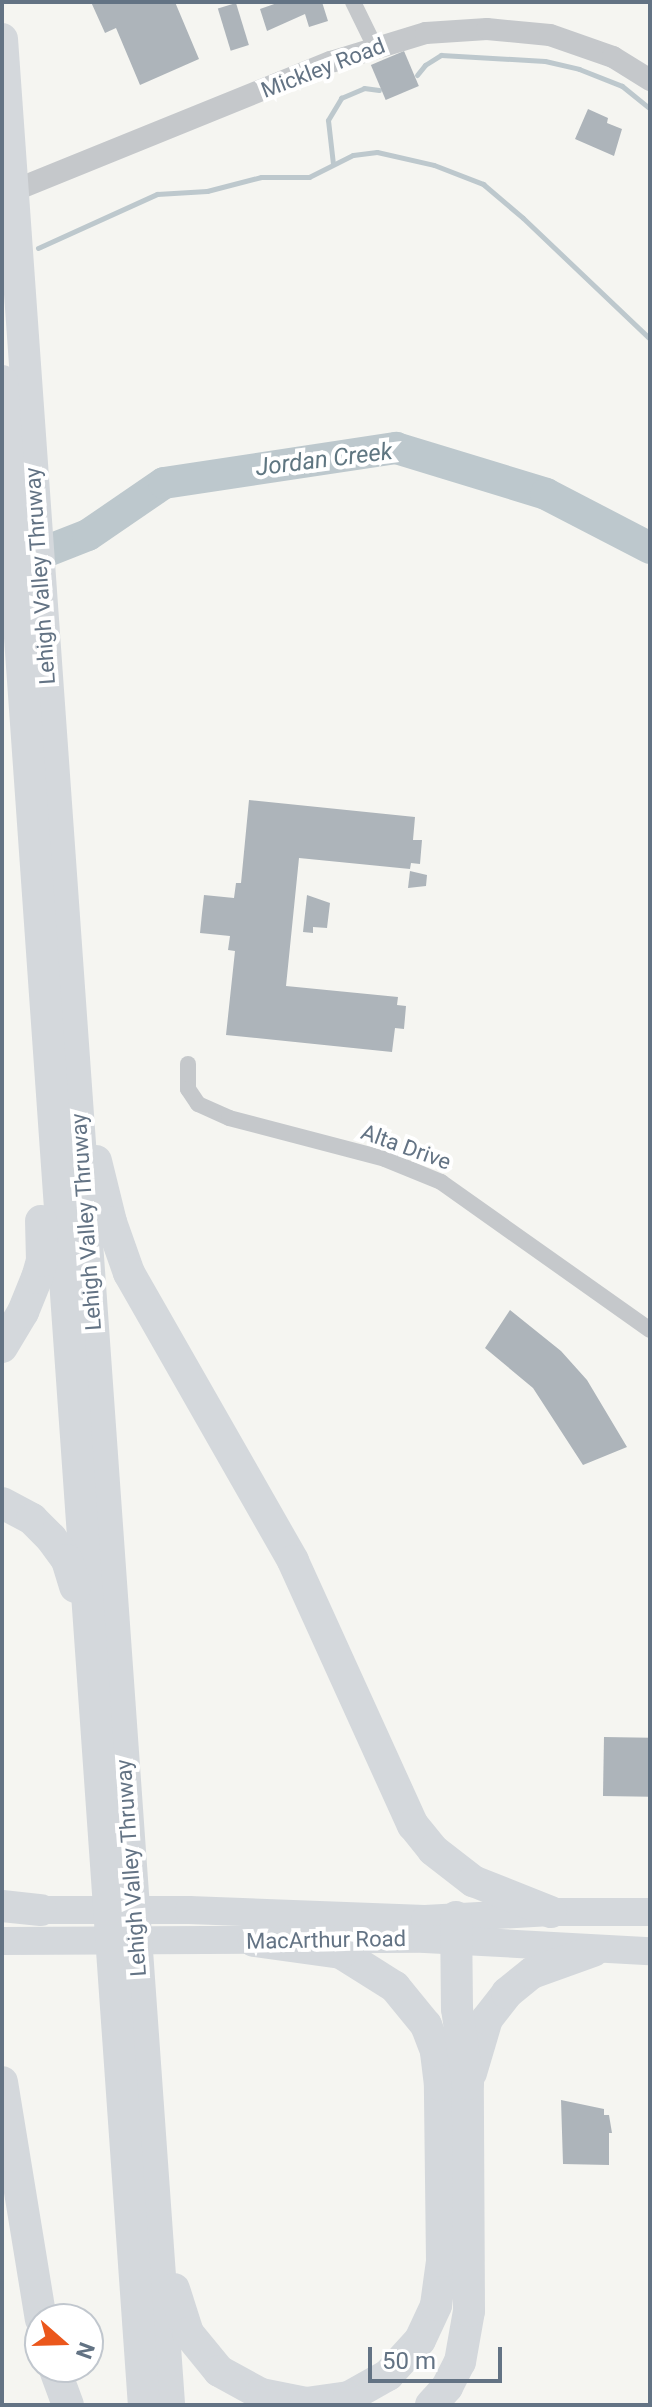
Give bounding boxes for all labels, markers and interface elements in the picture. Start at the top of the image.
street label: Mickley Road [257,32,389,104]
water label: Jordan Creek [254,437,394,483]
street label: Lehigh Valley Thruway [19,466,61,686]
street label: Lehigh Valley Thruway [65,1112,107,1332]
street label: Alta Drive [357,1119,455,1175]
street label: Lehigh Valley Thruway [110,1758,152,1978]
street label: MacArthur Road [246,1925,406,1955]
north arrow [24,2303,104,2383]
scale bar [372,2331,506,2381]
text: N [71,2339,100,2362]
text: 50 m [382,2347,436,2375]

